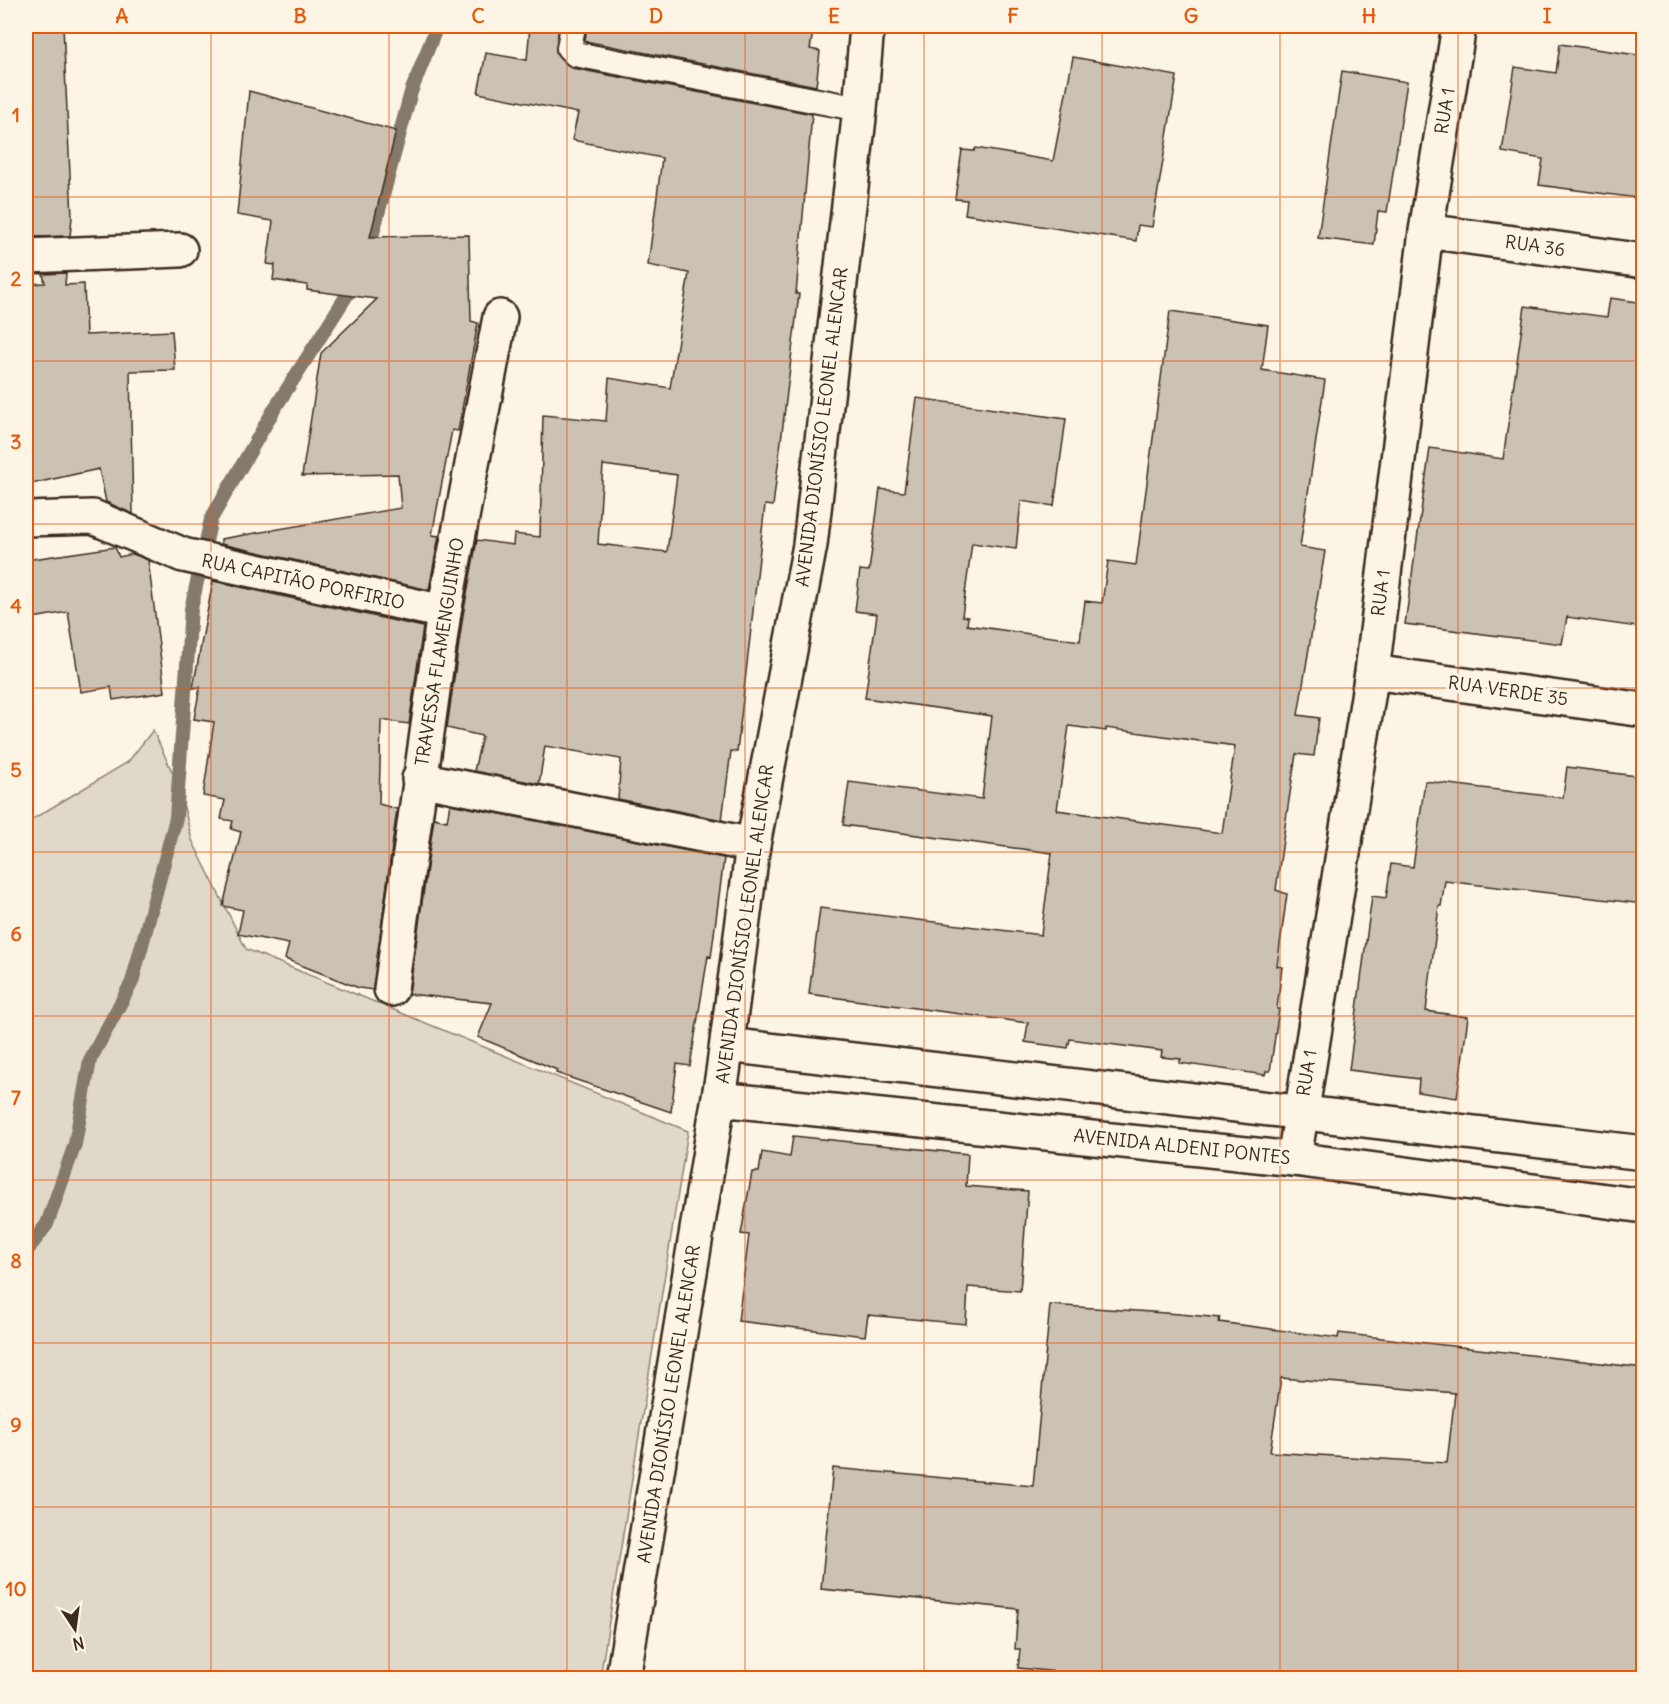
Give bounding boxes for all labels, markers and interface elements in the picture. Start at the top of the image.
text: A [116,3,129,28]
text: B [293,3,307,28]
text: C [471,3,485,28]
text: D [649,3,663,28]
text: E [828,3,840,28]
text: F [1007,3,1019,28]
text: G [1184,3,1198,28]
text: H [1362,3,1376,28]
text: I [1543,3,1552,28]
street label: RUA 1 [1429,86,1460,136]
text: 1 [12,102,20,127]
street label: RUA 36 [1504,230,1566,261]
text: 2 [11,266,22,291]
street label: AVENIDA DIONÍSIO LEONEL ALENCAR [790,266,853,588]
text: 3 [10,429,22,454]
street label: TRAVESSA FLAMENGUINHO [410,536,469,768]
street label: RUA CAPITÃO PORFIRIO [199,549,407,614]
street label: RUA 1 [1366,568,1395,618]
text: 4 [10,593,22,618]
street label: RUA VERDE 35 [1447,671,1570,710]
text: 5 [10,757,22,782]
street label: AVENIDA DIONÍSIO LEONEL ALENCAR [711,763,778,1085]
text: 6 [10,921,22,946]
street label: RUA 1 [1291,1048,1322,1098]
text: 7 [11,1085,21,1110]
street label: AVENIDA ALDENI PONTES [1072,1124,1292,1169]
street label: AVENIDA DIONÍSIO LEONEL ALENCAR [632,1243,705,1565]
text: 8 [10,1248,22,1273]
text: 9 [10,1412,22,1437]
text: 10 [5,1576,27,1601]
north arrow [45,1599,105,1659]
text: N [71,1633,86,1655]

